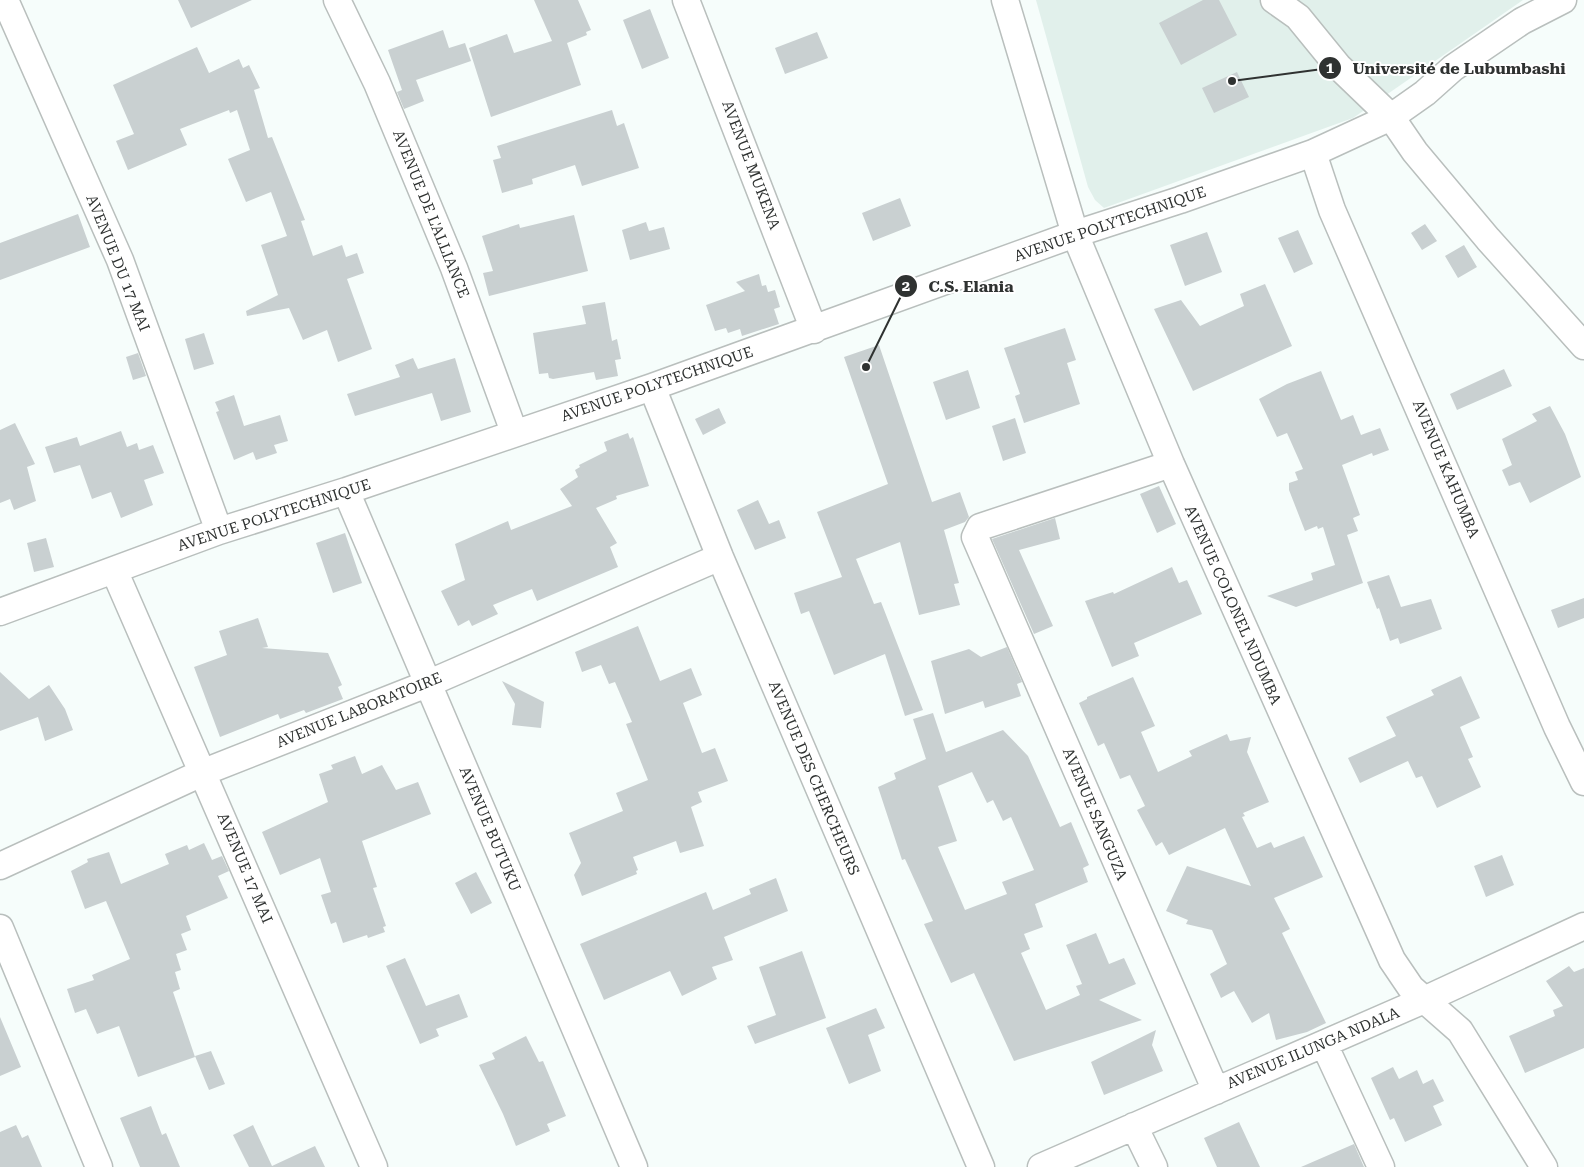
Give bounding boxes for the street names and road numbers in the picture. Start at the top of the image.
street label: AVENUE MUKENA [718,98,784,232]
street label: AVENUE DE L'ALLIANCE [389,127,473,301]
street label: AVENUE POLYTECHNIQUE [1012,183,1208,265]
street label: AVENUE DU 17 MAI [82,192,154,334]
street label: AVENUE POLYTECHNIQUE [559,343,755,425]
street label: AVENUE KAHUMBA [1409,397,1483,541]
street label: AVENUE POLYTECHNIQUE [175,475,373,555]
street label: AVENUE COLONEL NDUMBA [1181,503,1285,708]
street label: AVENUE LABORATOIRE [274,669,444,751]
street label: AVENUE DES CHERCHEURS [765,678,863,878]
street label: AVENUE SANGUZA [1059,745,1131,884]
street label: AVENUE BUTUKU [456,764,524,894]
street label: AVENUE 17 MAI [214,810,276,926]
street label: AVENUE ILUNGA NDALA [1224,1003,1402,1093]

